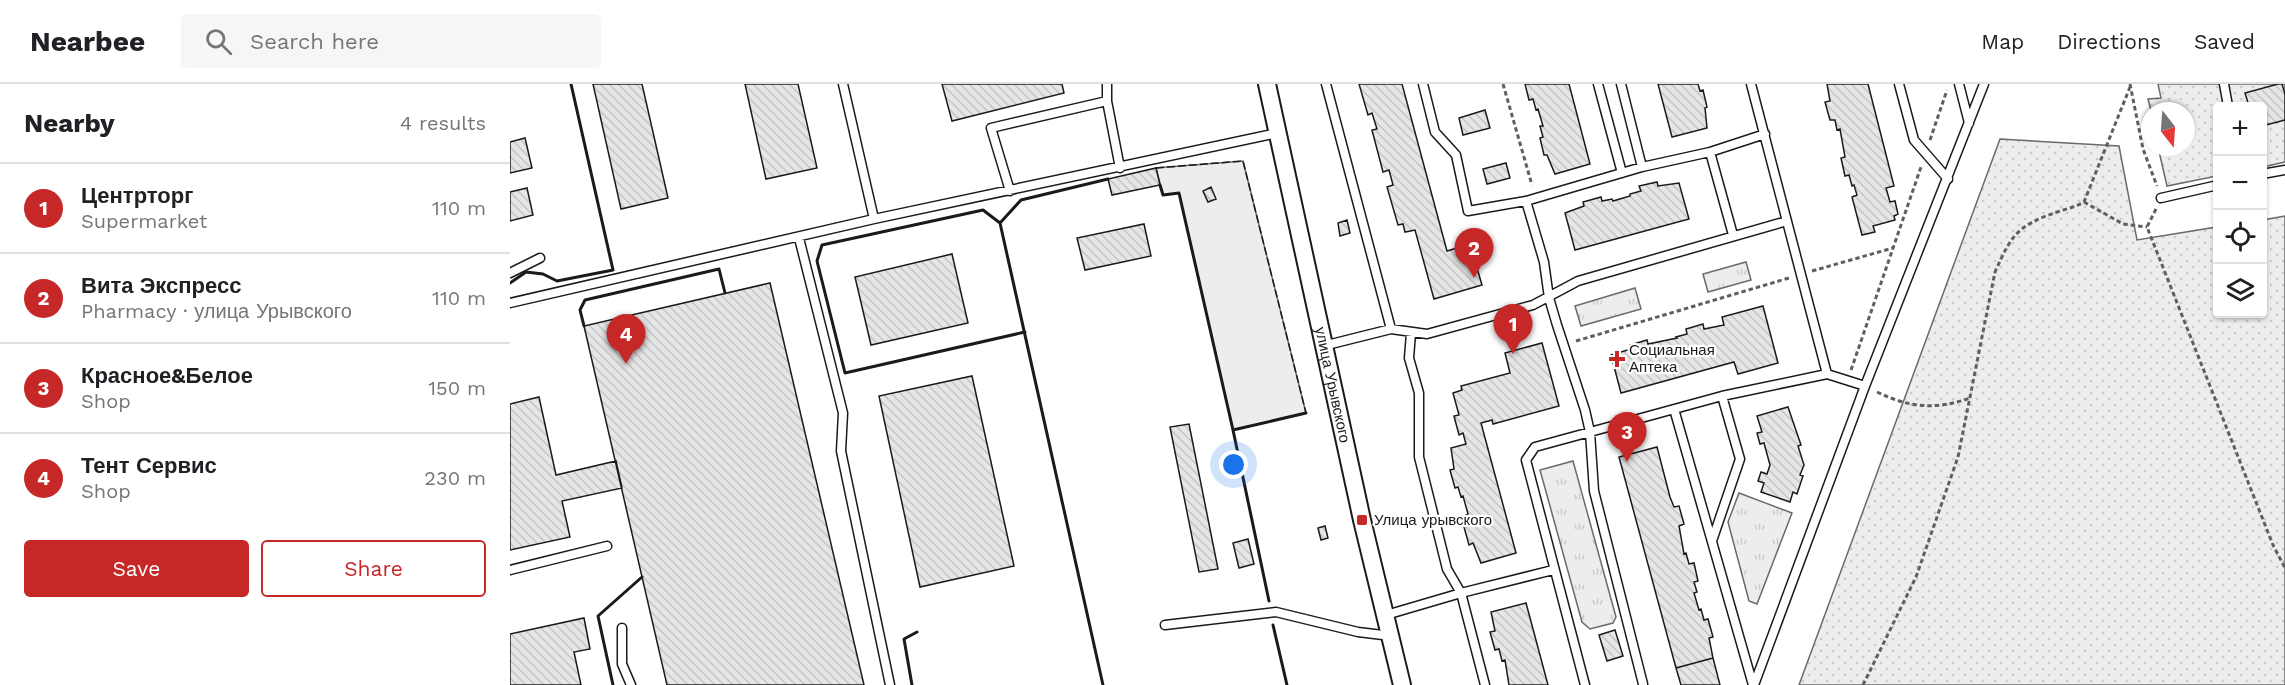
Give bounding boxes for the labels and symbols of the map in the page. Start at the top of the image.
north arrow [2141,102,2195,156]
pin: 2 [1454,228,1494,278]
pin: 1 [1494,304,1532,354]
pin: 4 [606,314,646,364]
street label: улица Урывского [1311,325,1354,445]
place label: Социальная Аптека [1629,341,1715,376]
marker: Социальная Аптека [1610,352,1624,366]
pin: 3 [1608,412,1646,462]
your location [1219,450,1248,479]
place label: Улица урывского [1374,511,1492,529]
marker: Улица урывского [1355,513,1369,527]

